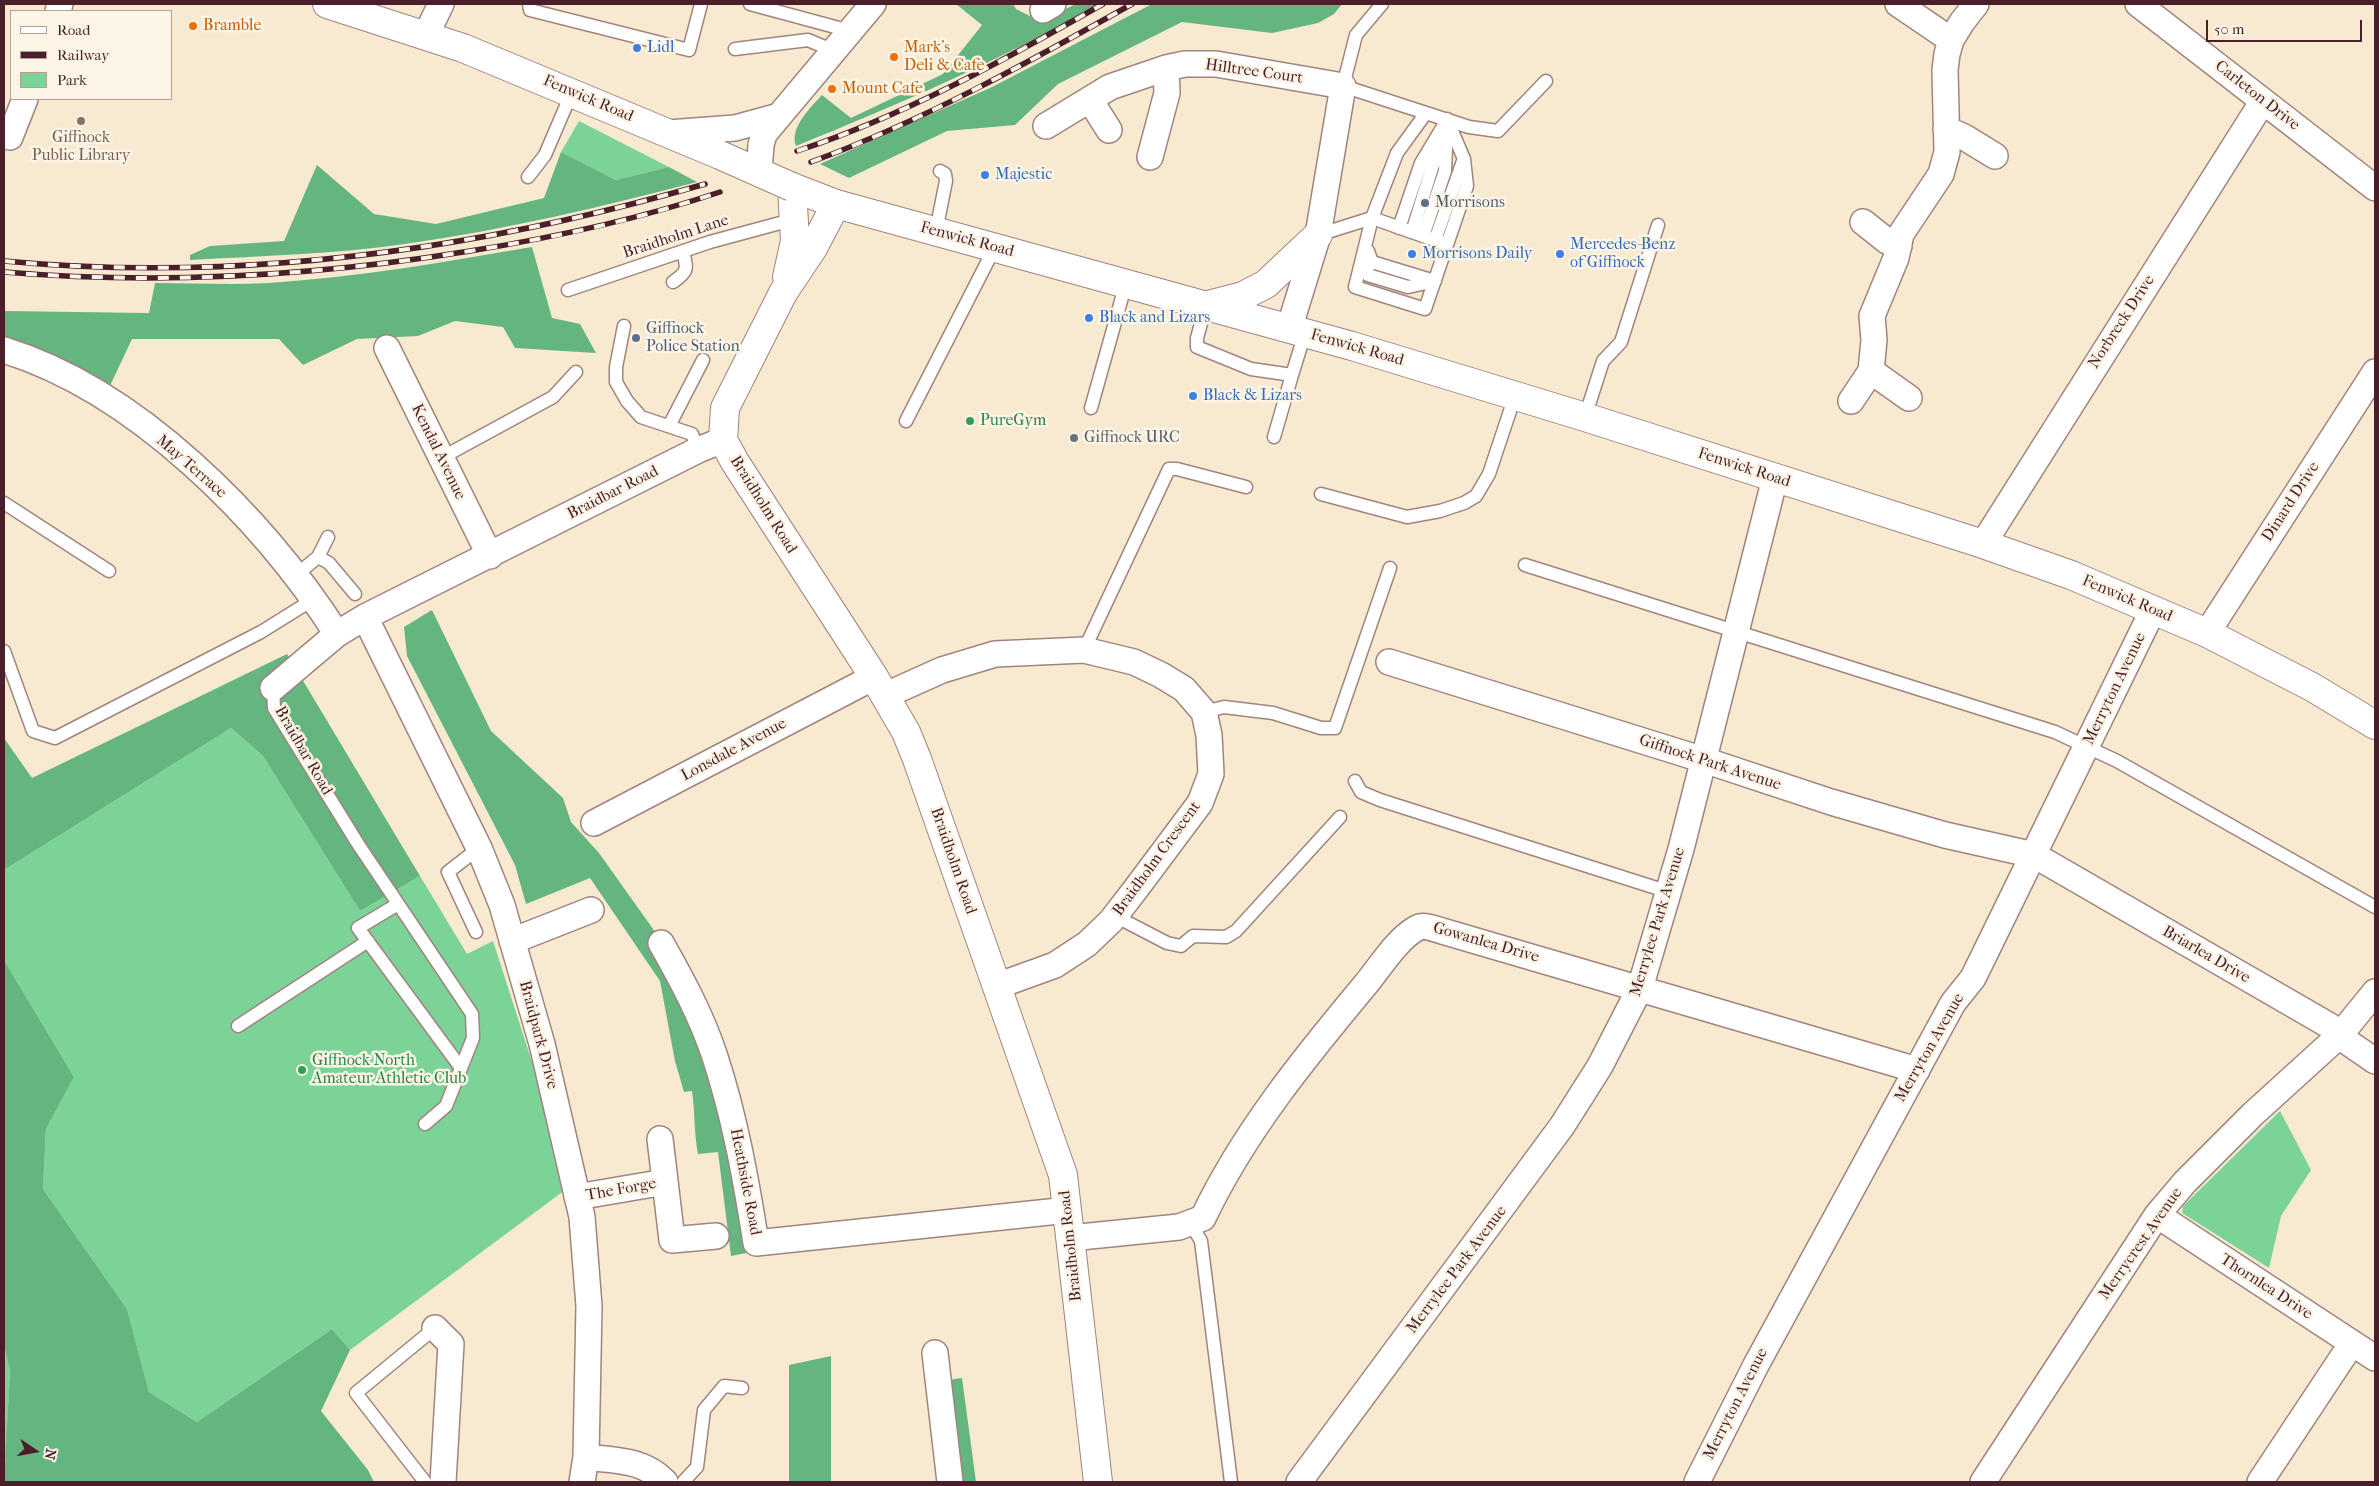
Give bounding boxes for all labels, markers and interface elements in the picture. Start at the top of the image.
legend [10,10,172,100]
scale bar [2209,10,2365,42]
place label: Bramble [203,16,261,36]
marker: Bramble [187,20,199,32]
text: 50 m [2214,20,2244,38]
text: Road [57,21,90,39]
place label: Lidl [647,38,674,58]
place label: Mark's Deli & Cafe [904,38,984,76]
marker: Lidl [631,42,643,54]
text: Railway [57,46,109,64]
marker: Mark's Deli & Cafe [888,51,900,63]
street label: Hilltree Court [1204,56,1304,88]
street label: Carleton Drive [2211,57,2303,135]
text: Park [57,71,87,89]
street label: Fenwick Road [540,71,636,127]
place label: Mount Cafe [842,79,923,99]
marker: Mount Cafe [826,83,838,95]
marker: Giffnock Public Library [75,115,87,127]
place label: Giffnock Public Library [32,128,130,166]
place label: Majestic [995,165,1052,185]
marker: Majestic [979,169,991,181]
place label: Morrisons [1435,193,1505,213]
marker: Morrisons [1419,197,1431,209]
street label: Braidholm Lane [621,211,731,263]
street label: Fenwick Road [918,218,1016,262]
place label: Mercedes-Benz of Giffnock [1570,235,1675,273]
place label: Morrisons Daily [1422,244,1532,264]
marker: Morrisons Daily [1406,248,1418,260]
marker: Mercedes-Benz of Giffnock [1554,248,1566,260]
street label: Norbreck Drive [2085,272,2159,372]
place label: Black and Lizars [1099,308,1210,328]
marker: Black and Lizars [1083,312,1095,324]
place label: Giffnock Police Station [646,319,740,357]
street label: Fenwick Road [1308,326,1406,370]
marker: Giffnock Police Station [630,332,642,344]
place label: Black & Lizars [1203,386,1302,406]
marker: Black & Lizars [1187,390,1199,402]
street label: Kendal Avenue [407,401,469,503]
place label: PureGym [980,411,1046,431]
marker: PureGym [964,415,976,427]
place label: Giffnock URC [1084,428,1180,448]
street label: May Terrace [152,431,230,503]
marker: Giffnock URC [1068,432,1080,444]
street label: Fenwick Road [1695,444,1793,492]
street label: Braidholm Road [725,453,801,557]
street label: Dinard Drive [2258,458,2324,546]
street label: Braidbar Road [564,462,662,524]
street label: Fenwick Road [2079,571,2175,627]
street label: Merryton Avenue [2080,630,2150,748]
street label: Braidbar Road [270,703,336,799]
street label: Lonsdale Avenue [678,714,790,786]
street label: Giffnock Park Avenue [1636,731,1784,795]
street label: Braidholm Crescent [1109,798,1205,920]
street label: Braidholm Road [926,805,980,917]
street label: Merrylee Park Avenue [1626,845,1690,999]
street label: Gowanlea Drive [1431,919,1541,967]
street label: Briarlea Drive [2159,922,2253,988]
street label: Braidpark Drive [514,979,562,1091]
street label: Merryton Avenue [1891,990,1969,1106]
place label: Giffnock North Amateur Athletic Club [312,1051,466,1089]
marker: Giffnock North Amateur Athletic Club [296,1064,308,1076]
street label: Heathside Road [725,1127,765,1237]
street label: The Forge [584,1174,658,1206]
street label: Merrycrest Avenue [2095,1184,2187,1304]
street label: Braidholm Road [1056,1189,1086,1303]
street label: Merrylee Park Avenue [1403,1202,1511,1338]
street label: Thornlea Drive [2216,1250,2316,1324]
street label: Merryton Avenue [1700,1345,1772,1463]
north arrow [10,1426,60,1476]
text: N [41,1447,60,1461]

